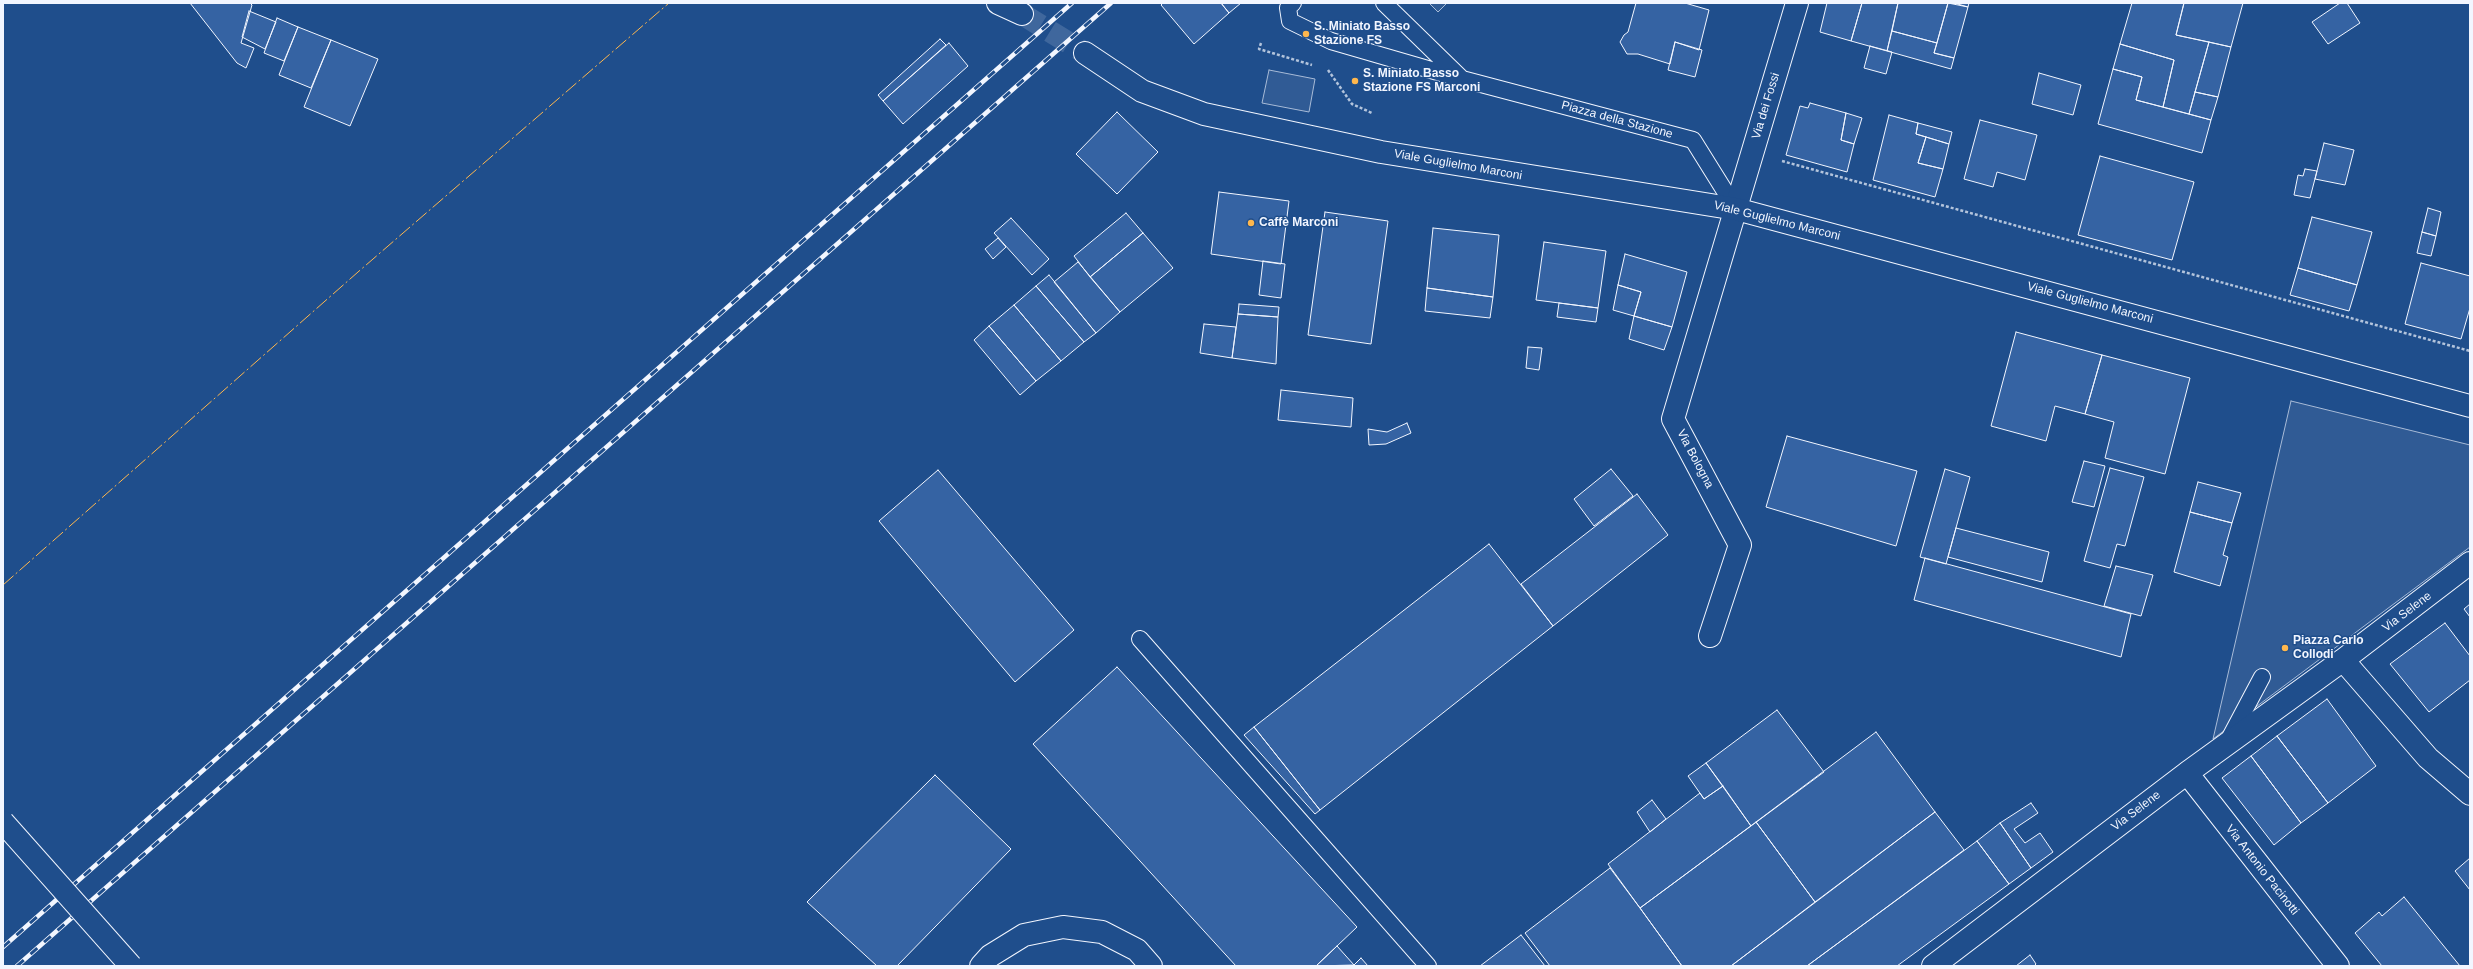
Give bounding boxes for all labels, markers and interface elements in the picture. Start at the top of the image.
place label: S. Miniato Basso Stazione FS [1314,20,1410,48]
marker: S. Miniato Basso Stazione FS [1301,29,1311,39]
place label: S. Miniato Basso Stazione FS Marconi [1363,67,1480,95]
street label: Via dei Fossi [1749,71,1783,141]
marker: S. Miniato Basso Stazione FS Marconi [1350,76,1360,86]
street label: Piazza della Stazione [1560,98,1674,142]
street label: Viale Guglielmo Marconi [1393,147,1523,183]
street label: Viale Guglielmo Marconi [1712,198,1842,244]
place label: Caffè Marconi [1259,216,1338,230]
marker: Caffè Marconi [1246,218,1256,228]
street label: Viale Guglielmo Marconi [2025,279,2155,327]
street label: Via Bologna [1674,427,1716,491]
street label: Via Selene [2380,589,2434,635]
place label: Piazza Carlo Collodi [2293,634,2364,662]
marker: Piazza Carlo Collodi [2280,643,2290,653]
street label: Via Selene [2109,788,2163,834]
street label: Via Antonio Pacinotti [2222,822,2302,918]

